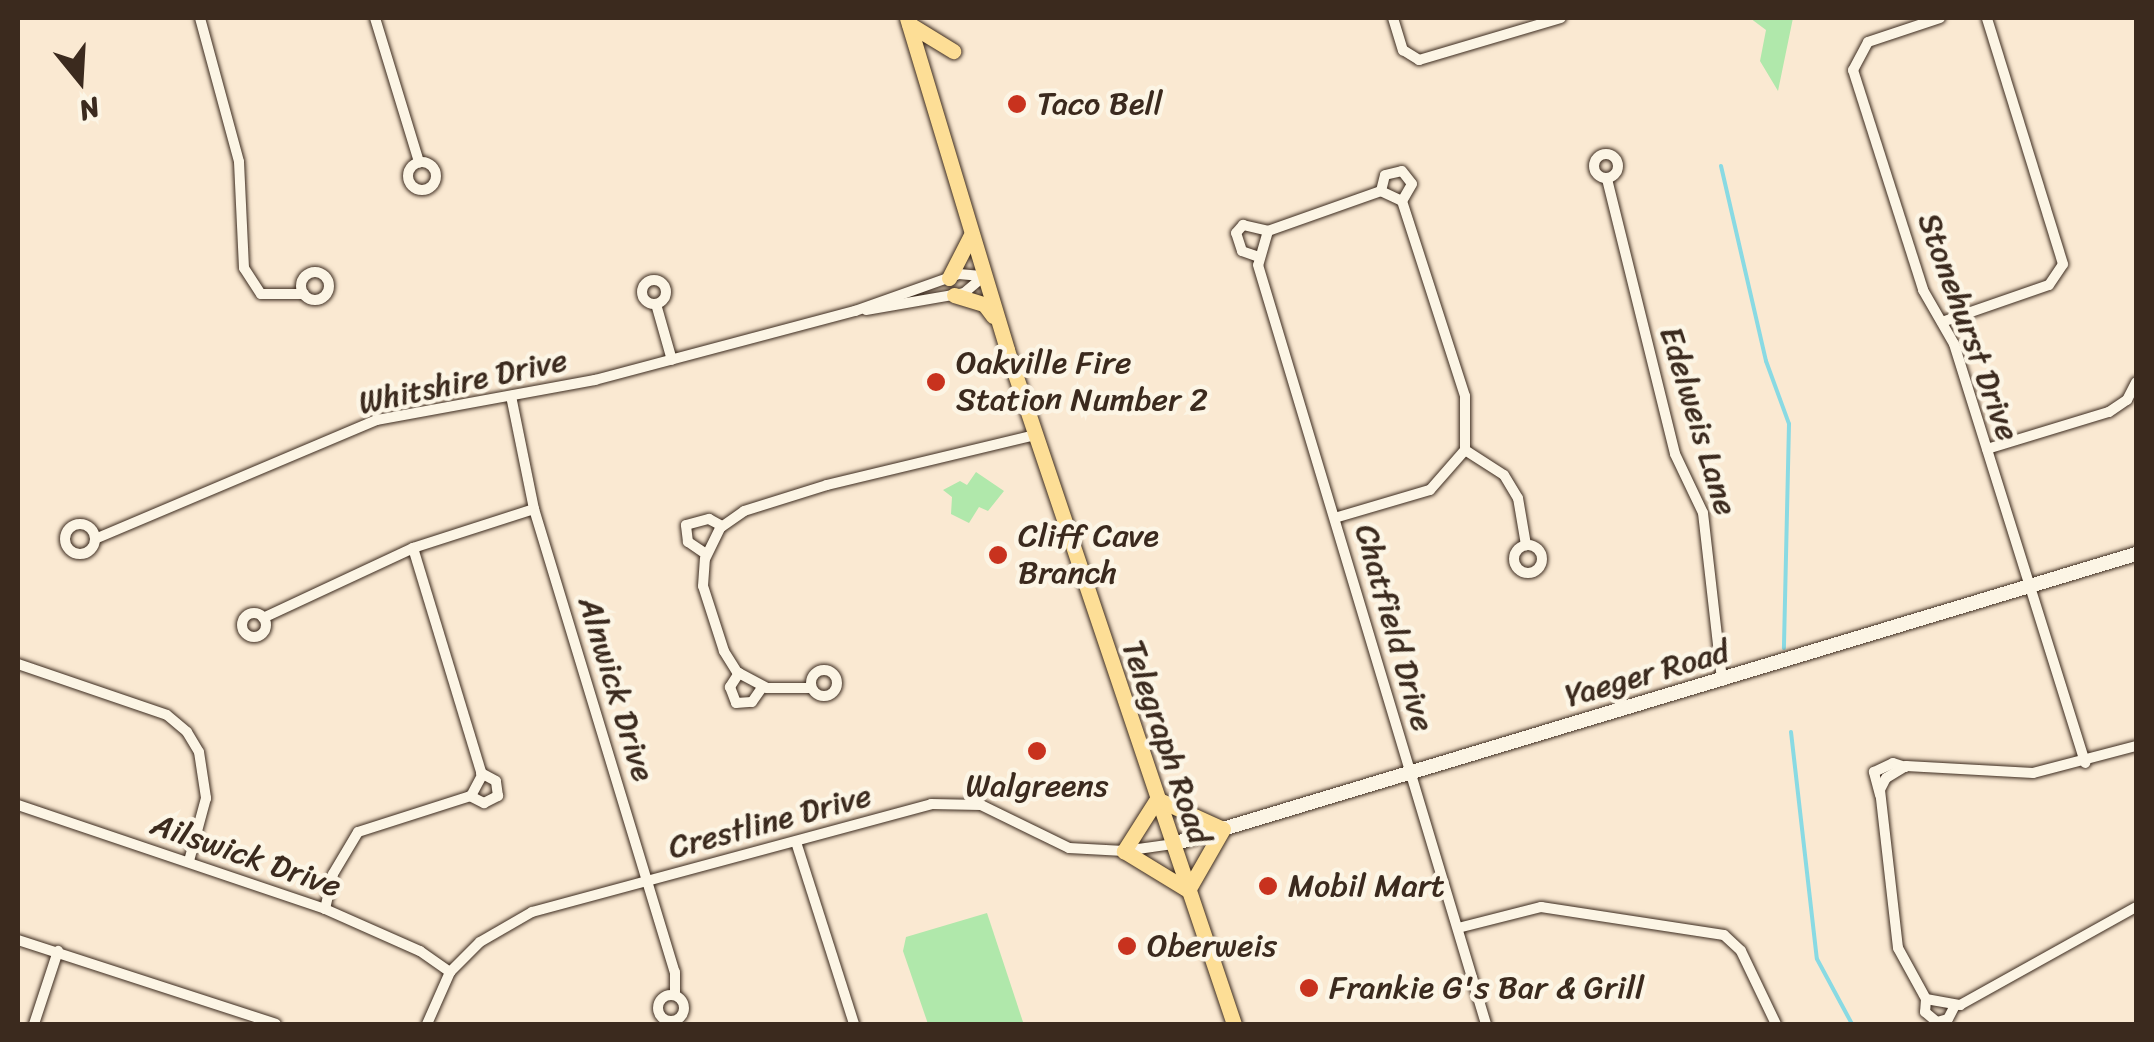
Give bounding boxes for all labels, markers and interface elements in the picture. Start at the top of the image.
north arrow [30,30,130,130]
text: N [73,83,106,135]
place label: Taco Bell [1037,85,1163,123]
marker: Taco Bell [1006,93,1028,115]
street label: Stonehurst Drive [1909,208,2027,446]
street label: Edelweis Lane [1651,322,1745,520]
street label: Whitshire Drive [355,341,571,423]
place label: Oakville Fire Station Number 2 [956,345,1208,420]
marker: Oakville Fire Station Number 2 [925,371,947,393]
place label: Cliff Cave Branch [1018,518,1160,593]
street label: Chatfield Drive [1346,520,1442,736]
marker: Cliff Cave Branch [987,544,1009,566]
street label: Alnwick Drive [570,592,662,786]
street label: Yaeger Road [1561,632,1733,716]
street label: Telegraph Road [1113,635,1219,849]
marker: Walgreens [1026,740,1048,762]
place label: Walgreens [966,767,1108,805]
street label: Crestline Drive [664,776,876,868]
street label: Ailswick Drive [146,806,346,906]
place label: Mobil Mart [1288,867,1443,905]
marker: Mobil Mart [1257,875,1279,897]
place label: Oberweis [1147,927,1277,965]
marker: Oberweis [1116,935,1138,957]
place label: Frankie G's Bar & Grill [1329,969,1644,1007]
marker: Frankie G's Bar & Grill [1298,977,1320,999]

